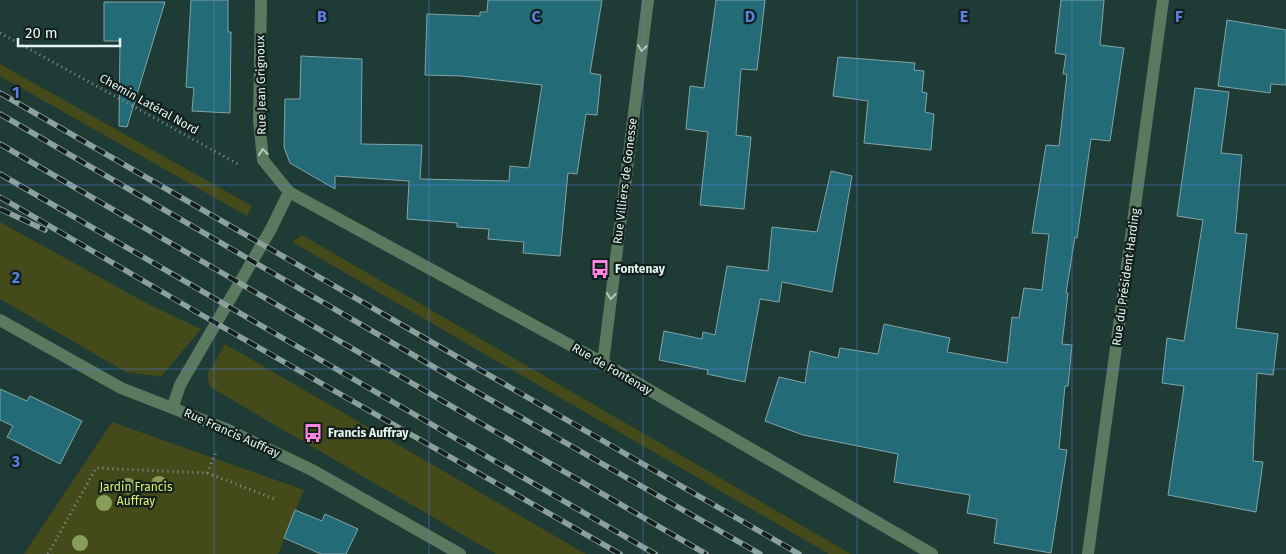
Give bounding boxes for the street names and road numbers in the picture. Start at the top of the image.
street label: Rue Jean Grignoux [253,35,269,135]
street label: Chemin Latéral Nord [97,71,201,137]
street label: Rue Villiers de Gonesse [610,117,640,245]
street label: Rue du Président Harding [1109,207,1143,347]
street label: Rue de Fontenay [569,340,655,398]
street label: Rue Francis Auffray [182,406,282,460]

